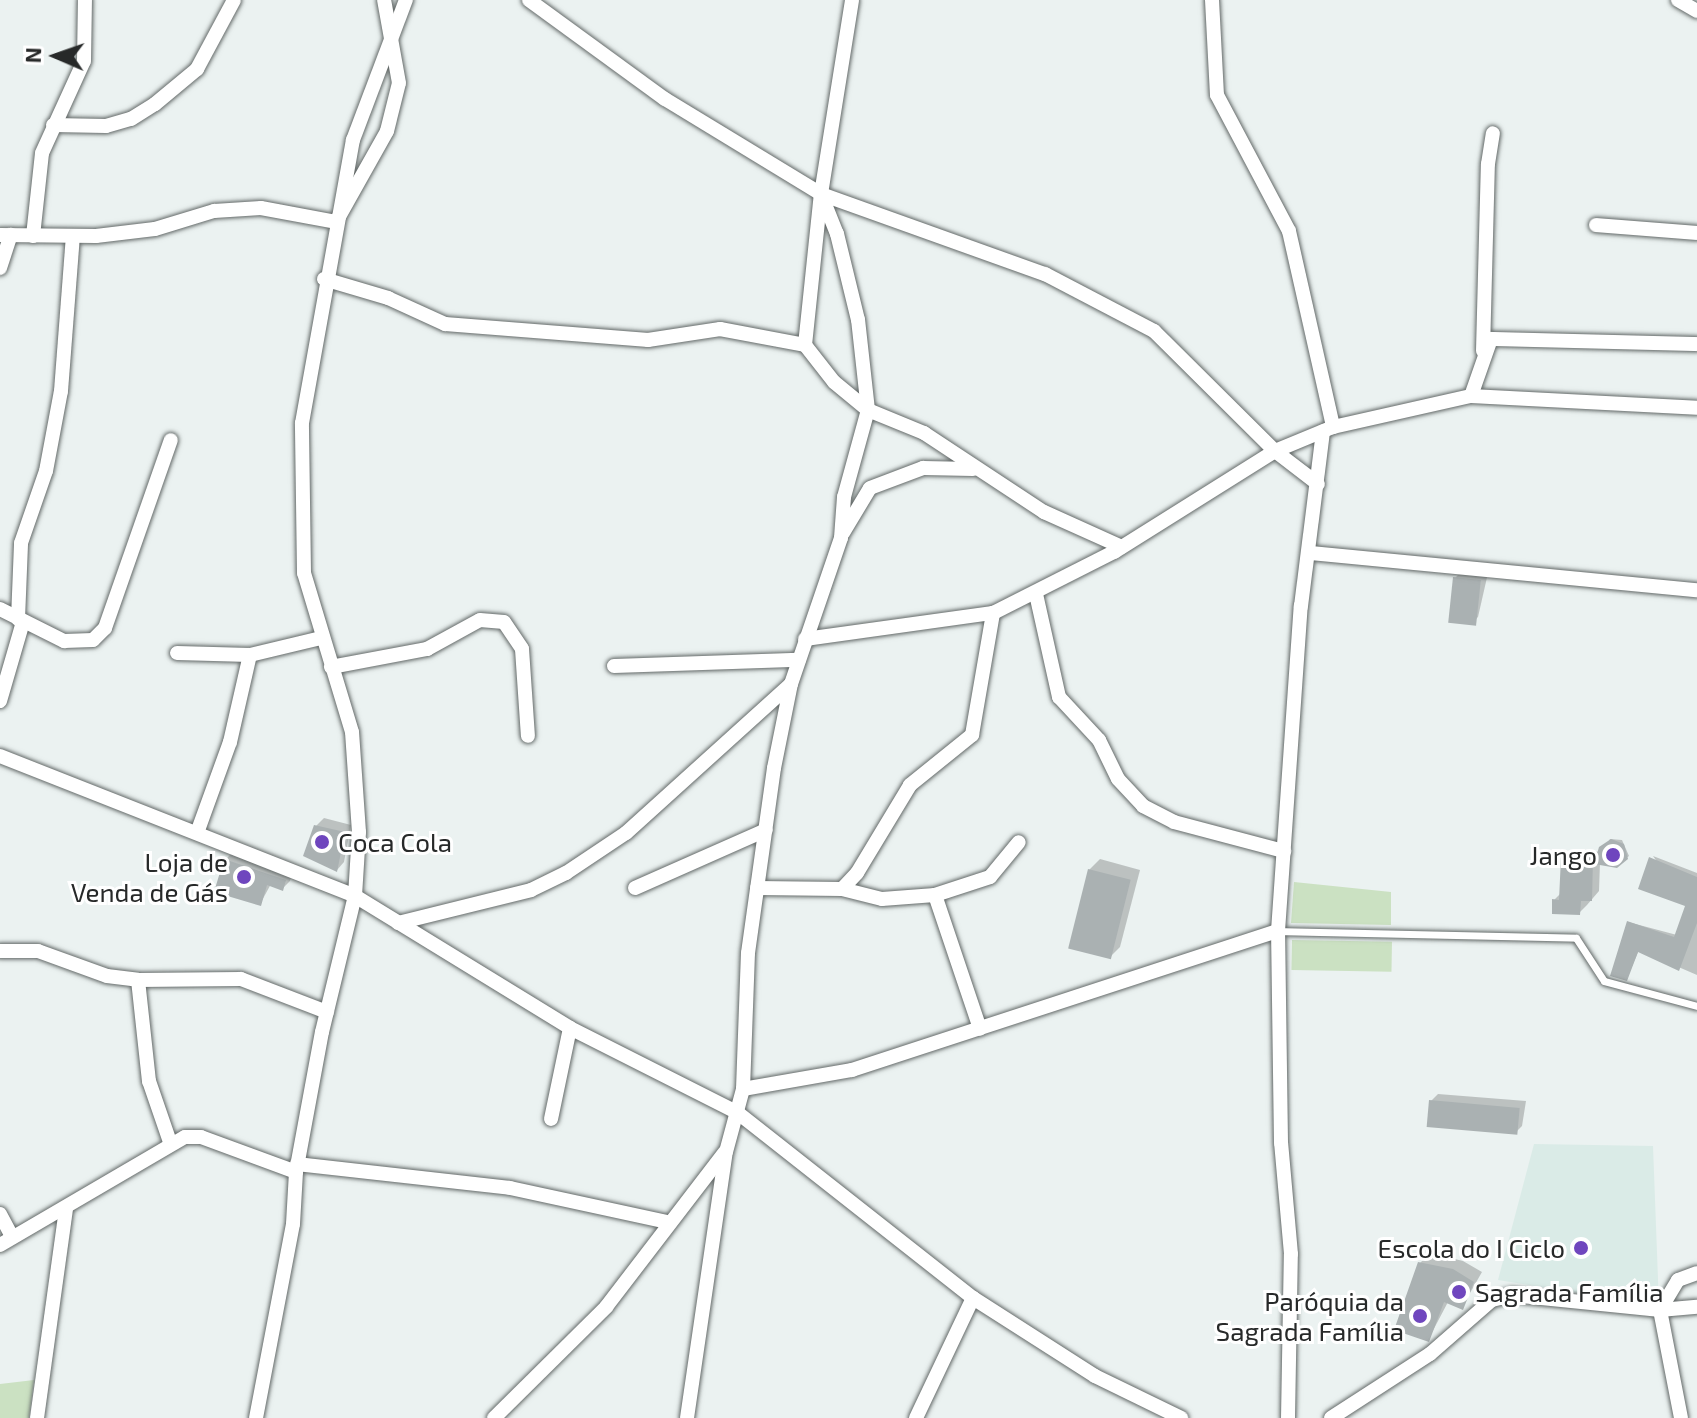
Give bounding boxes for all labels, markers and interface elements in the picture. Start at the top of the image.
north arrow [16,16,96,96]
text: N [19,47,45,64]
place label: Coca Cola [338,826,452,858]
marker: Coca Cola [313,833,331,851]
place label: Jango [1530,839,1597,871]
place label: Loja de Venda de Gás [71,846,228,908]
marker: Jango [1604,846,1622,864]
marker: Loja de Venda de Gás [235,868,253,886]
place label: Escola do I Ciclo [1378,1232,1565,1264]
marker: Escola do I Ciclo [1572,1239,1590,1257]
place label: Sagrada Família [1475,1276,1663,1308]
marker: Sagrada Família [1450,1283,1468,1301]
place label: Paróquia da Sagrada Família [1216,1285,1404,1346]
marker: Paróquia da Sagrada Família [1411,1307,1429,1325]

